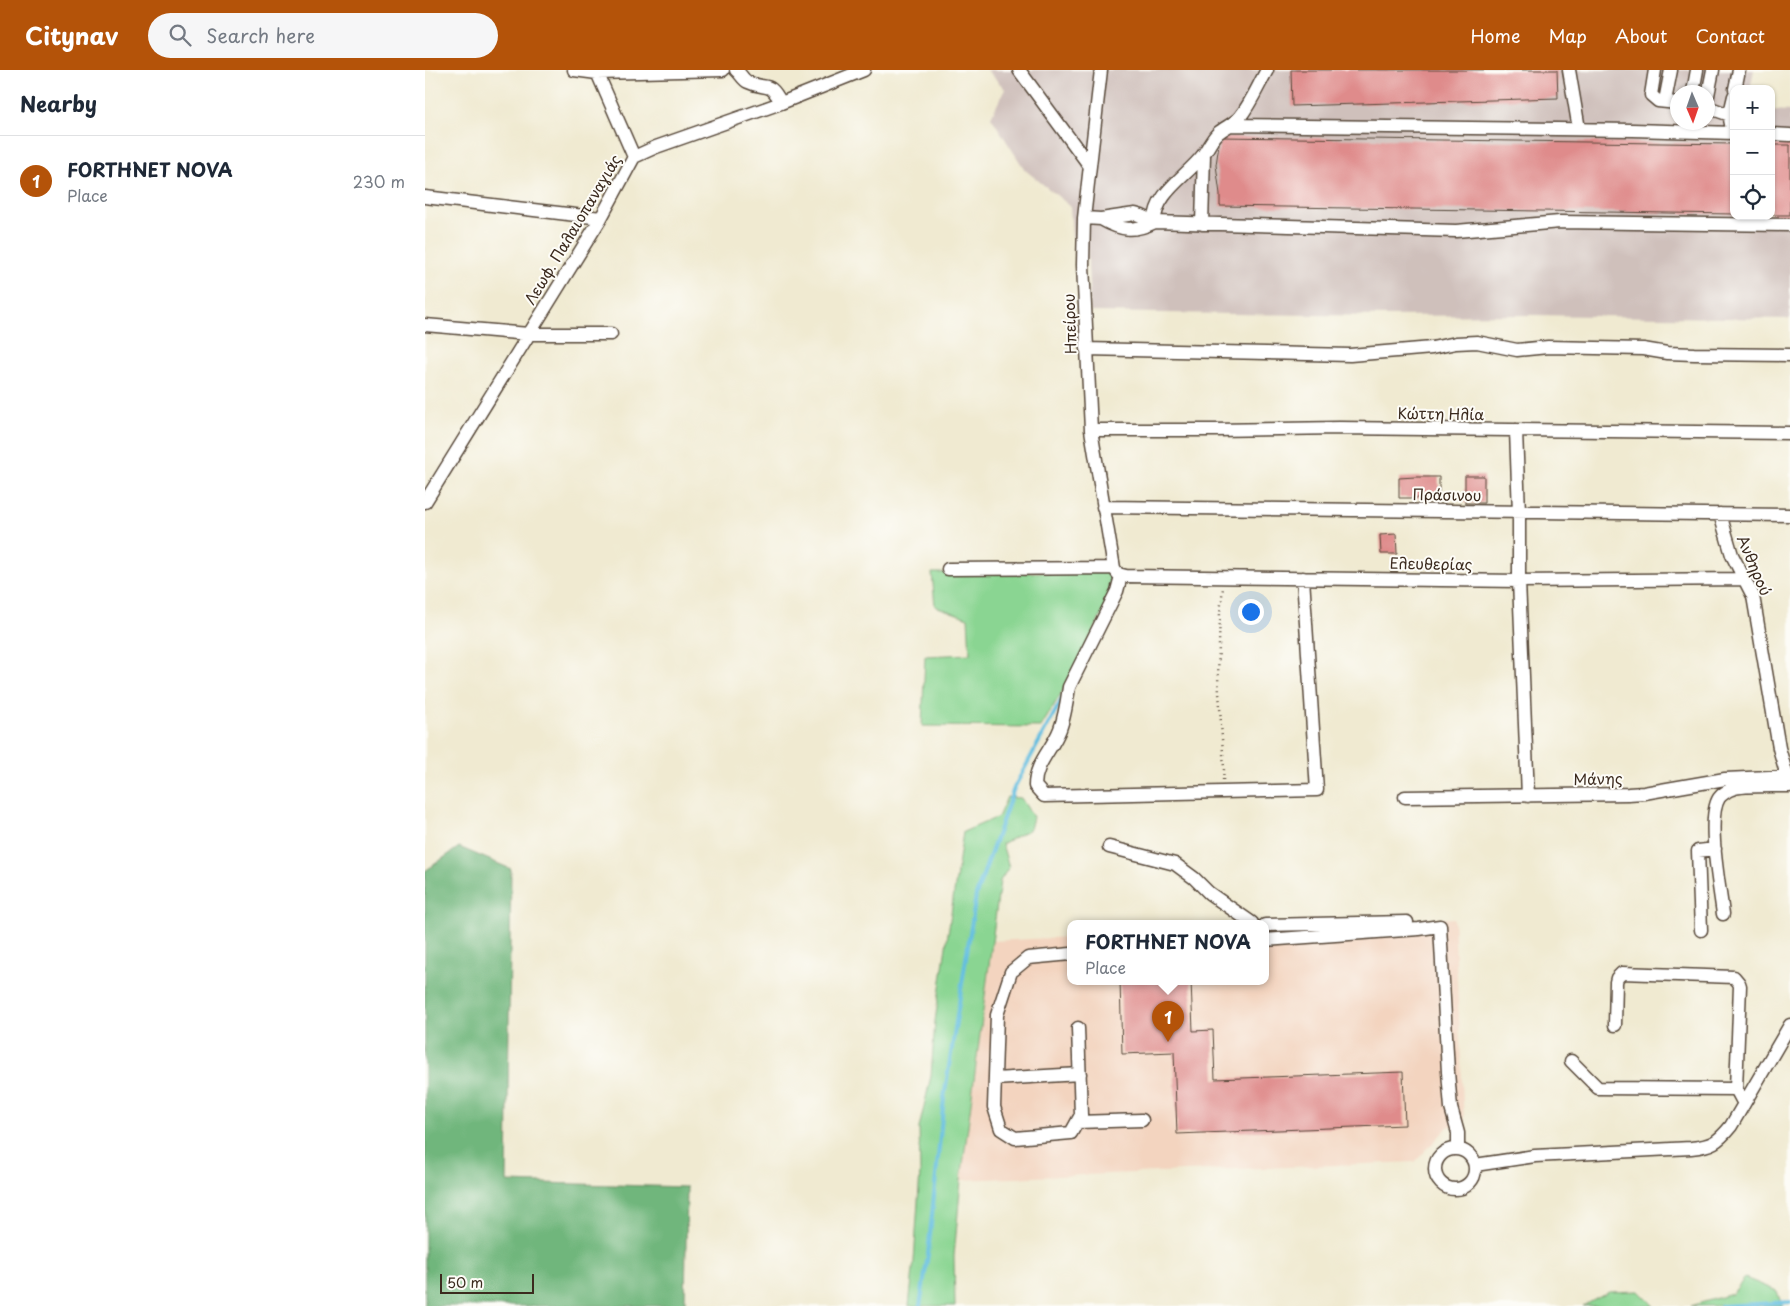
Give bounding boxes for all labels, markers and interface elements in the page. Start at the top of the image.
search box [148,13,498,58]
text: Citynav [25,17,118,53]
icon: search [166,21,194,49]
text: Search here [206,21,315,49]
text: Home [1470,22,1520,49]
text: Map [1548,22,1587,49]
text: About [1615,22,1667,49]
text: Contact [1695,22,1765,49]
north arrow [1670,85,1715,130]
map controls [1730,85,1775,220]
button: + [1730,85,1775,130]
text: Nearby [20,87,97,119]
button: − [1730,130,1775,175]
street label: Λεωφ. Παλαιοπαναγιάς [518,149,626,309]
text: FORTHNET NOVA [67,155,233,183]
text: 1 [32,169,40,193]
text: 230 m [353,169,405,193]
button: locate [1730,175,1775,220]
text: Place [67,183,108,207]
street label: Ηπείρου [1056,293,1082,355]
street label: Κώττη Ηλία [1397,401,1485,425]
street label: Πράσινου [1412,482,1482,506]
street label: Ανθηρού [1732,531,1778,599]
street label: Ελευθερίας [1389,551,1473,575]
your location [1238,599,1264,625]
street label: Μάνης [1573,766,1623,790]
popup [1067,920,1269,985]
text: FORTHNET NOVA [1085,927,1251,955]
text: Place [1085,955,1126,979]
pin: 1 [1152,1001,1184,1042]
scale bar [440,1271,534,1294]
text: 50 m [447,1272,483,1293]

